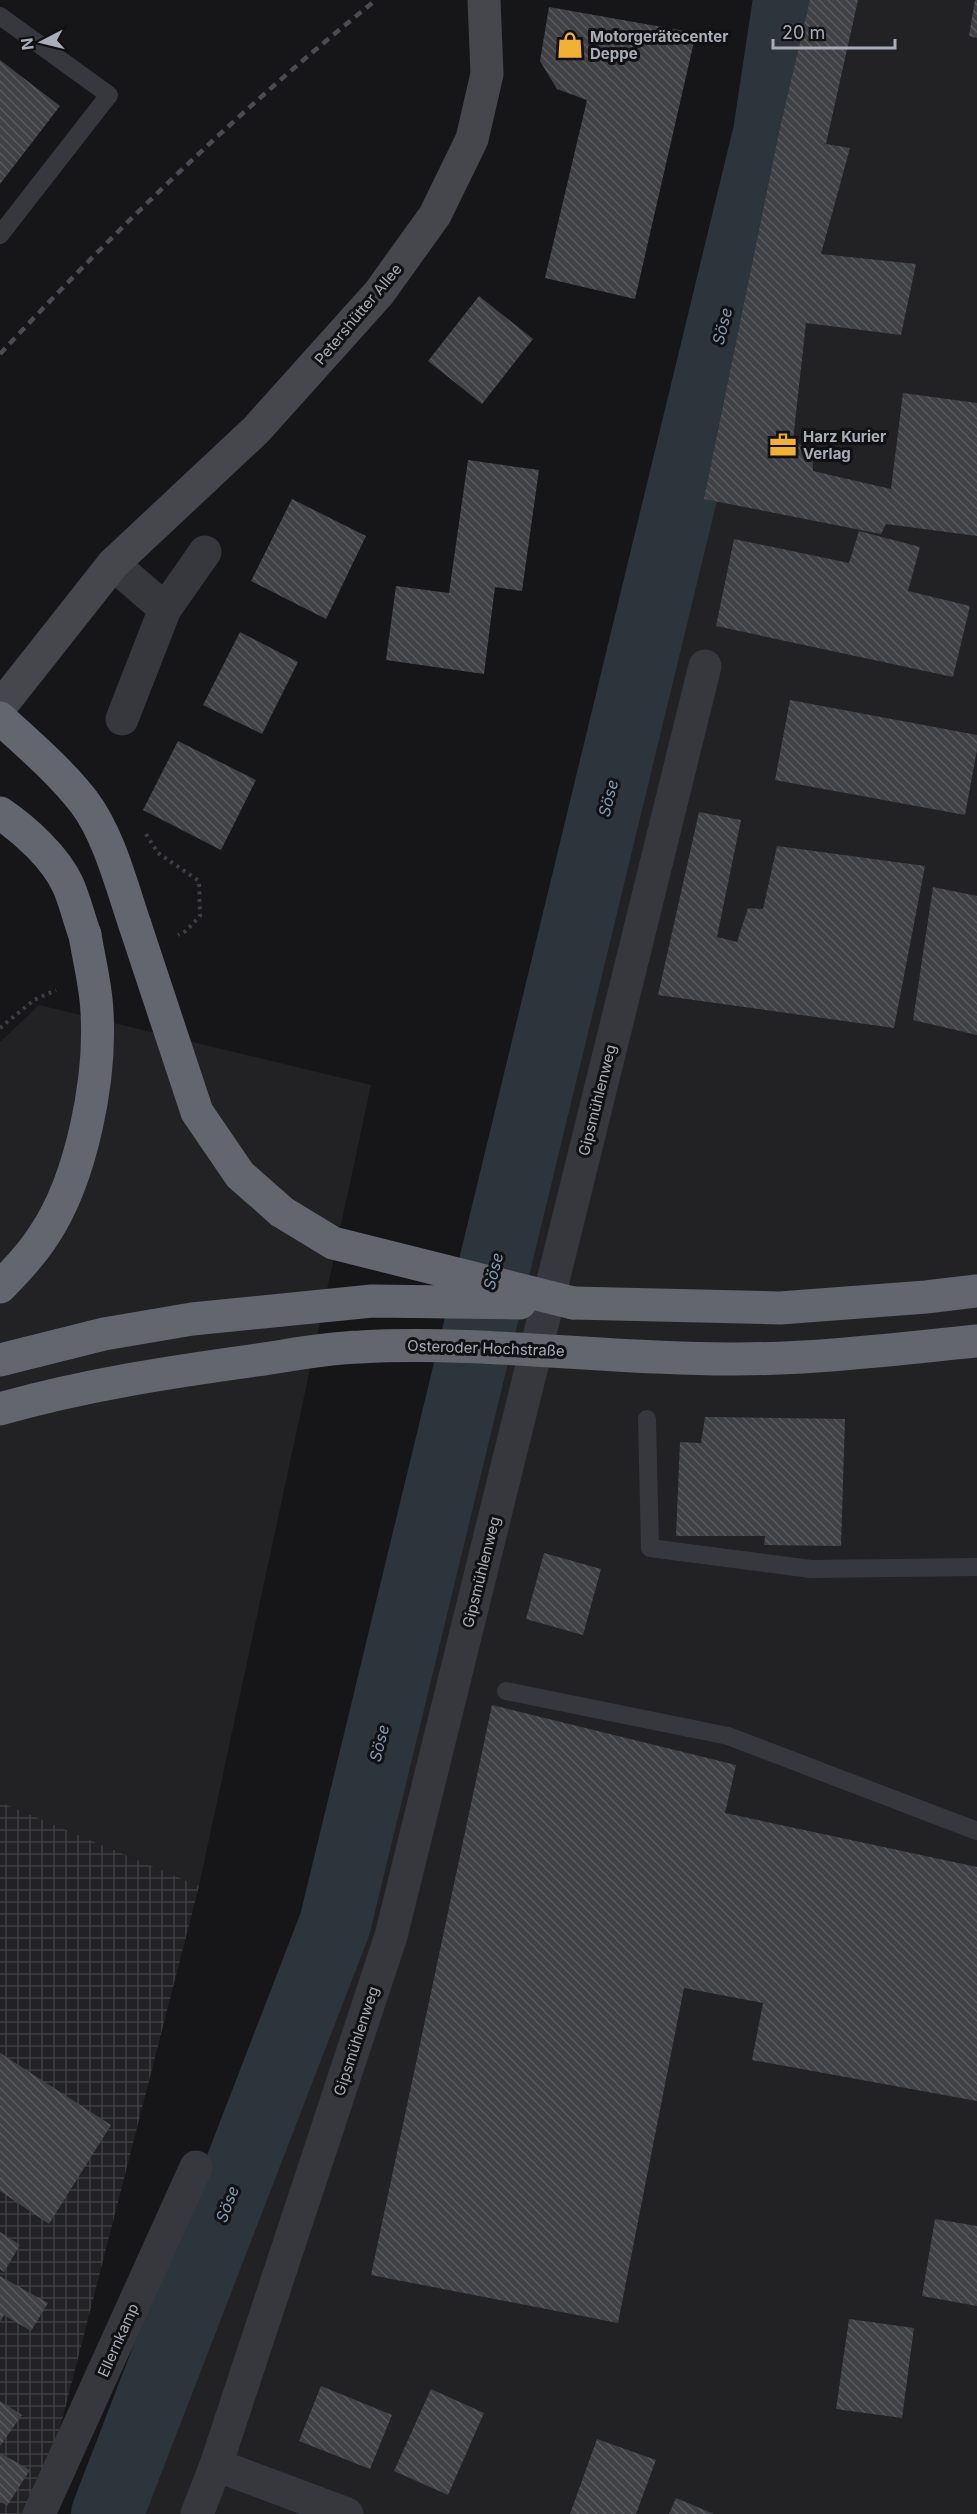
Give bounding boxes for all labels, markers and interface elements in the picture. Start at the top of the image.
north arrow [12,12,72,72]
scale bar [773,12,894,50]
text: 20 m [782,22,825,43]
place label: Motorgerätecenter Deppe [590,27,728,63]
shop icon: Motorgerätecenter Deppe [555,30,585,60]
text: N [16,37,38,51]
street label: Petershütter Allee [310,260,406,368]
water label: Söse [708,305,736,347]
place label: Harz Kurier Verlag [803,427,886,463]
office icon: Harz Kurier Verlag [768,430,798,460]
water label: Söse [594,777,622,819]
street label: Gipsmühlenweg [574,1042,620,1158]
water label: Söse [479,1250,507,1292]
street label: Osteroder Hochstraße [407,1336,565,1360]
street label: Gipsmühlenweg [458,1514,504,1630]
water label: Söse [365,1722,393,1764]
street label: Gipsmühlenweg [329,1984,383,2098]
water label: Söse [211,2183,243,2225]
street label: Ellernkamp [93,2300,143,2380]

